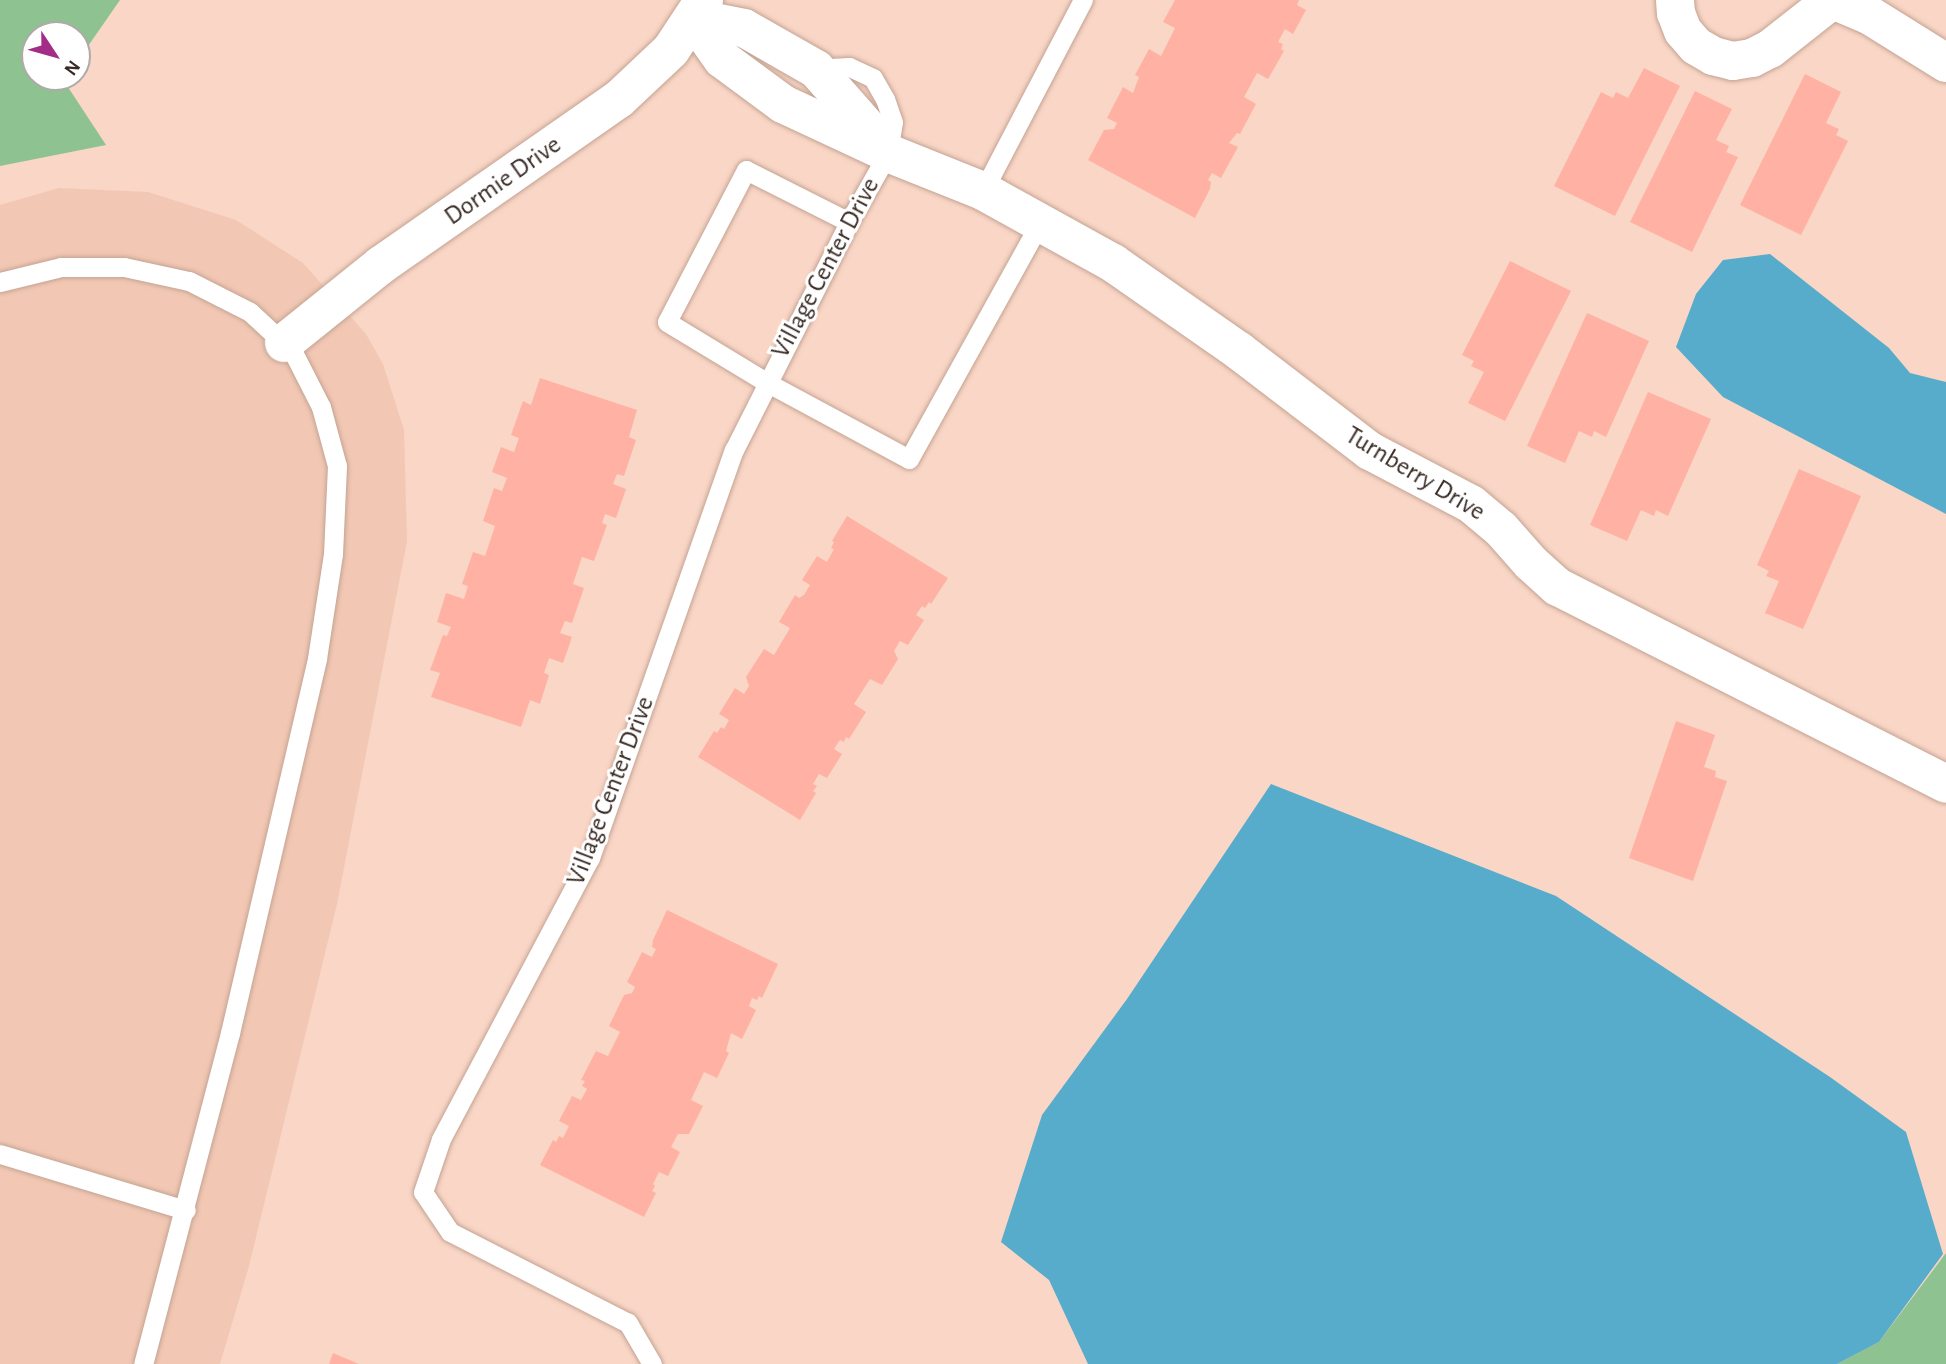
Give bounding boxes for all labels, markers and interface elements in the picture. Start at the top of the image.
north arrow [21,21,91,91]
text: N [60,57,83,78]
street label: Dormie Drive [439,129,567,233]
street label: Village Center Drive [765,172,887,364]
street label: Turnberry Drive [1339,420,1491,528]
street label: Village Center Drive [561,692,661,890]

